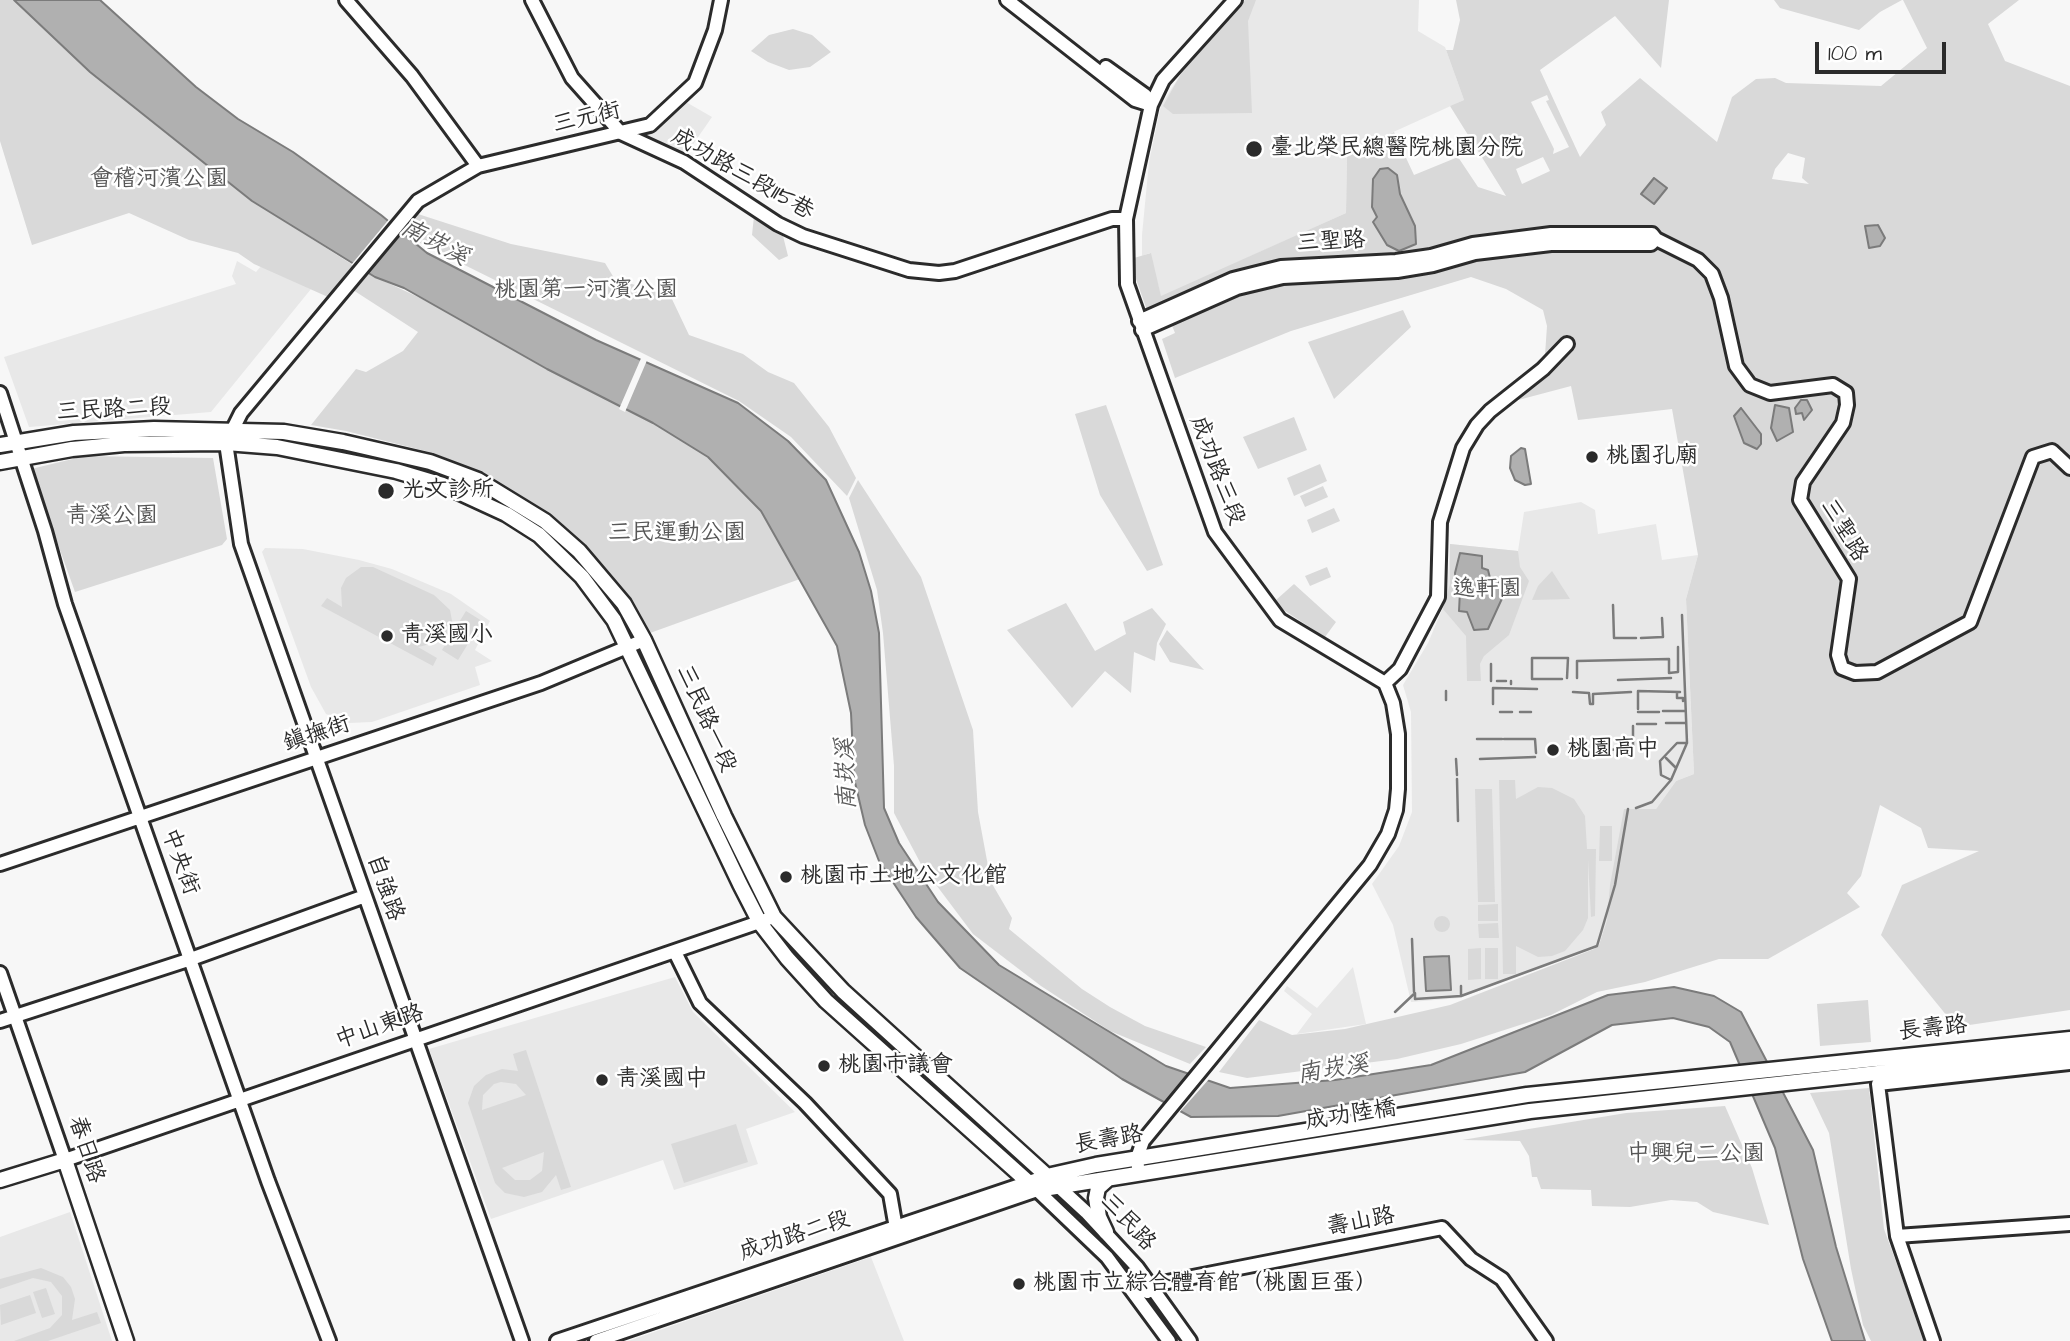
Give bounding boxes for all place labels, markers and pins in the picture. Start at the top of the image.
place label: 臺北榮民總醫院桃園分院 [1270,135,1523,163]
marker: 臺北榮民總醫院桃園分院 [1244,139,1264,159]
place label: 桃園孔廟 [1606,443,1698,471]
marker: 桃園孔廟 [1584,449,1600,465]
place label: 光文診所 [402,477,494,505]
marker: 光文診所 [376,481,396,501]
place label: 青溪國小 [401,622,493,650]
marker: 青溪國小 [379,628,395,644]
place label: 桃園高中 [1567,736,1659,764]
marker: 桃園高中 [1545,742,1561,758]
place label: 桃園市土地公文化館 [800,863,1007,891]
marker: 桃園市土地公文化館 [778,869,794,885]
place label: 桃園市議會 [838,1052,953,1080]
marker: 桃園市議會 [816,1058,832,1074]
place label: 青溪國中 [616,1066,708,1094]
marker: 青溪國中 [594,1072,610,1088]
place label: 桃園市立綜合體育館（桃園巨蛋） [1033,1270,1378,1298]
marker: 桃園市立綜合體育館（桃園巨蛋） [1011,1276,1027,1292]

